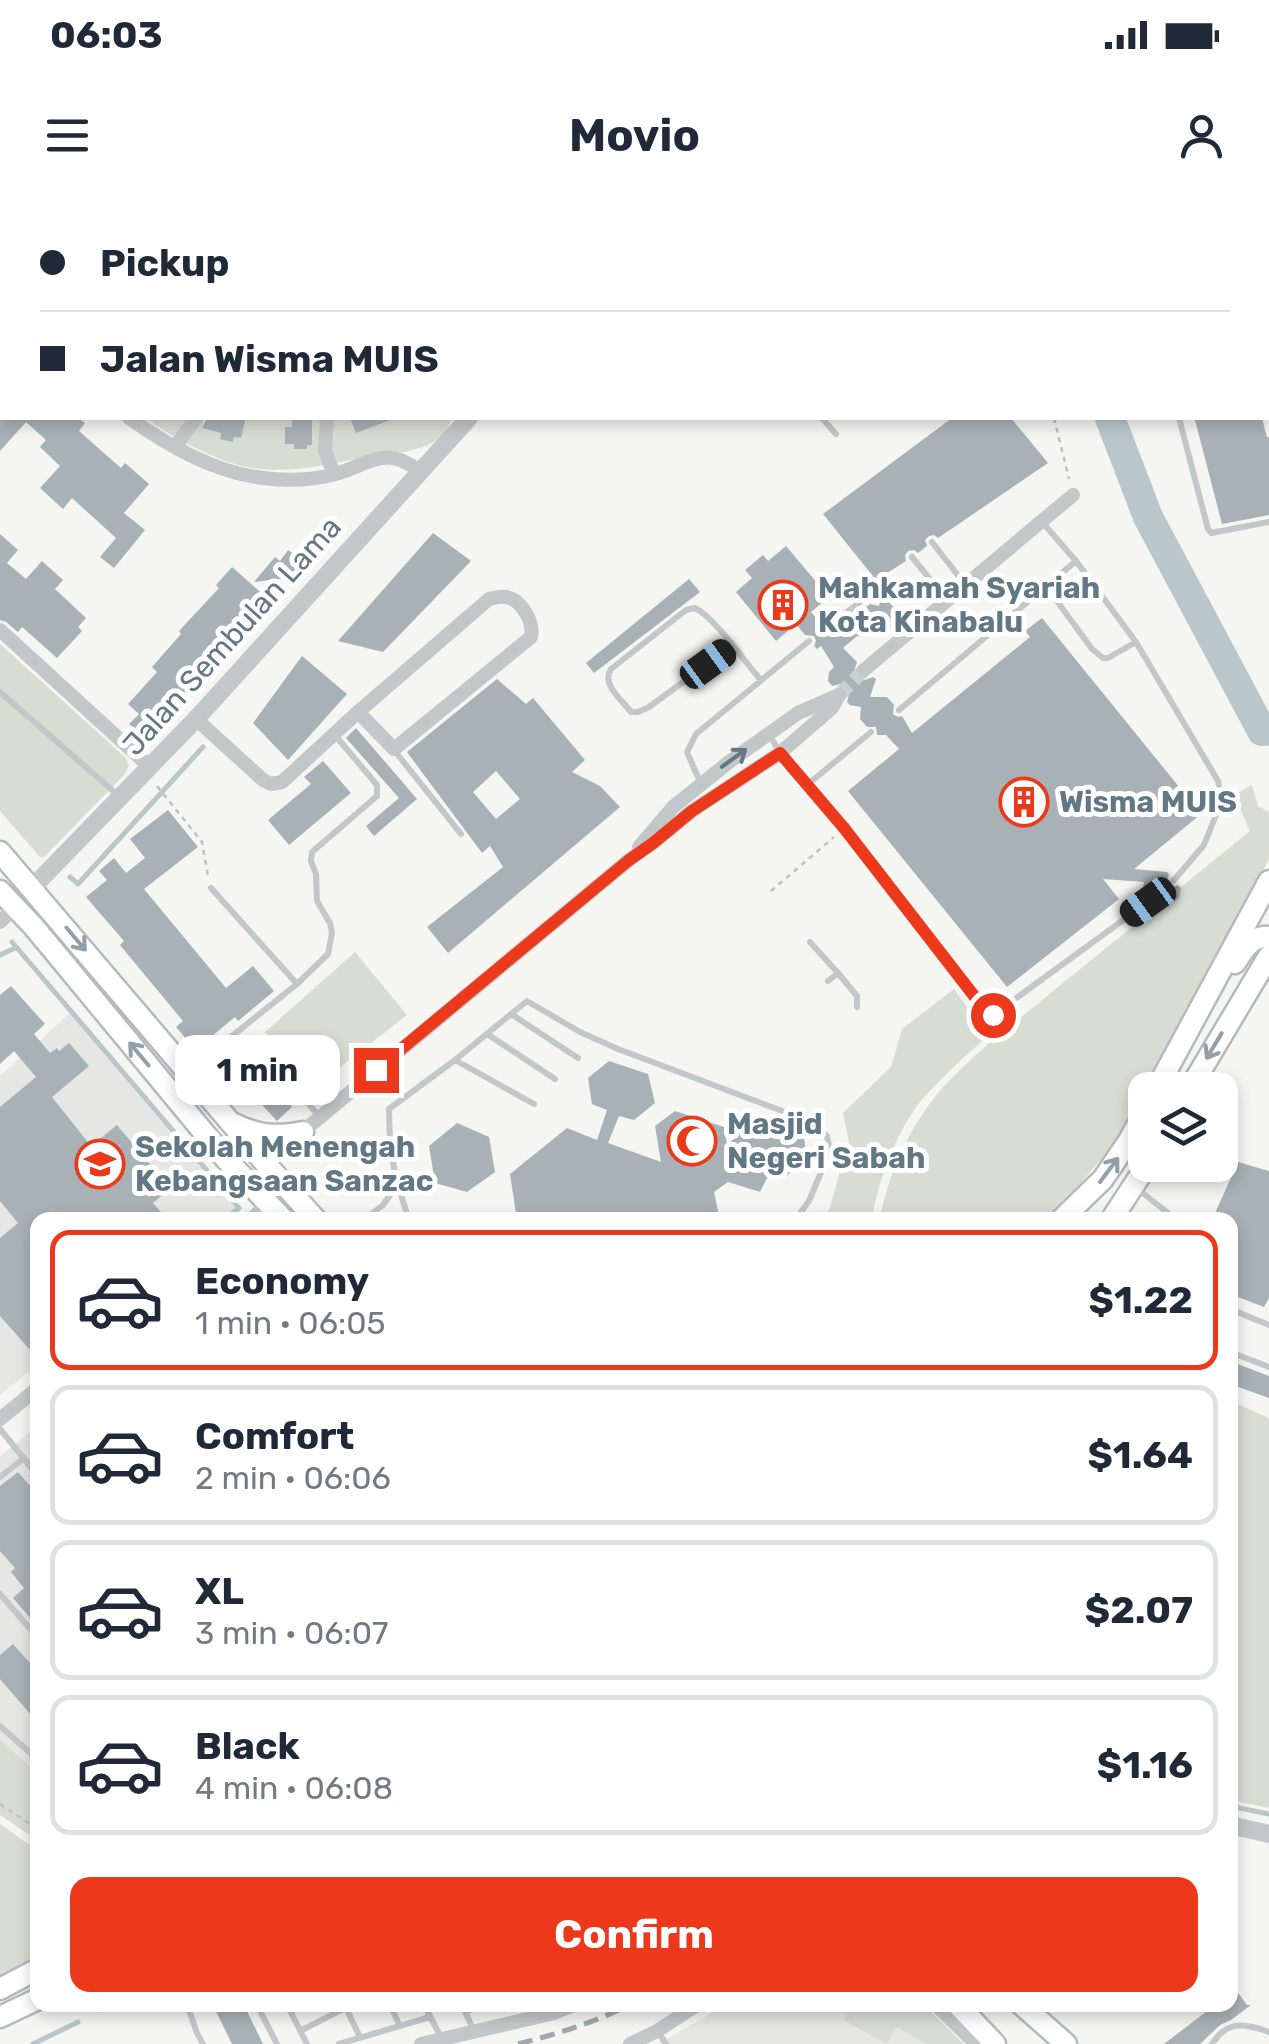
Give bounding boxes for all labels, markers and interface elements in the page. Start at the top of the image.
text: 06:03 [50,12,163,58]
icon: menu [40,108,95,163]
icon: person [1174,108,1229,163]
text: Movio [569,109,700,162]
text: Pickup [100,240,229,286]
text: Jalan Wisma MUIS [100,336,439,382]
street label: Jalan Sembulan Lama [115,509,349,763]
place label: Mahkamah Syariah Kota Kinabalu [818,570,1100,640]
building icon: Mahkamah Syariah Kota Kinabalu [757,579,809,631]
car [675,634,741,694]
one-way arrow [720,748,747,769]
building icon: Wisma MUIS [998,776,1050,828]
place label: Wisma MUIS [1059,784,1237,820]
car [1115,872,1181,932]
one-way arrow [64,926,86,952]
route start [971,993,1016,1038]
one-way arrow [1204,1031,1224,1060]
callout: 1 min [176,1035,341,1105]
one-way arrow [129,1042,151,1068]
route end [354,1048,399,1093]
text: 1 min [217,1051,298,1089]
map controls [1128,1072,1238,1182]
button: layers [1128,1072,1238,1182]
place label: Masjid Negeri Sabah [727,1106,926,1176]
mosque icon: Masjid Negeri Sabah [666,1115,718,1167]
place label: Sekolah Menengah Kebangsaan Sanzac [135,1129,433,1199]
school or university icon: Sekolah Menengah Kebangsaan Sanzac [74,1138,126,1190]
one-way arrow [1098,1157,1119,1184]
icon: car [75,1255,165,1345]
text: Economy [195,1258,369,1304]
text: $1.22 [1089,1277,1193,1323]
text: 1 min · 06:05 [195,1304,386,1342]
icon: car [75,1410,165,1500]
text: Comfort [195,1413,354,1459]
text: $1.64 [1087,1432,1193,1478]
text: 2 min · 06:06 [195,1459,391,1497]
icon: car [75,1565,165,1655]
text: XL [195,1568,244,1614]
text: $2.07 [1085,1587,1193,1633]
text: 3 min · 06:07 [195,1614,388,1652]
icon: car [75,1720,165,1810]
text: Black [195,1723,300,1769]
text: $1.16 [1097,1742,1193,1788]
text: 4 min · 06:08 [195,1769,393,1807]
button: Confirm [70,1877,1198,1992]

